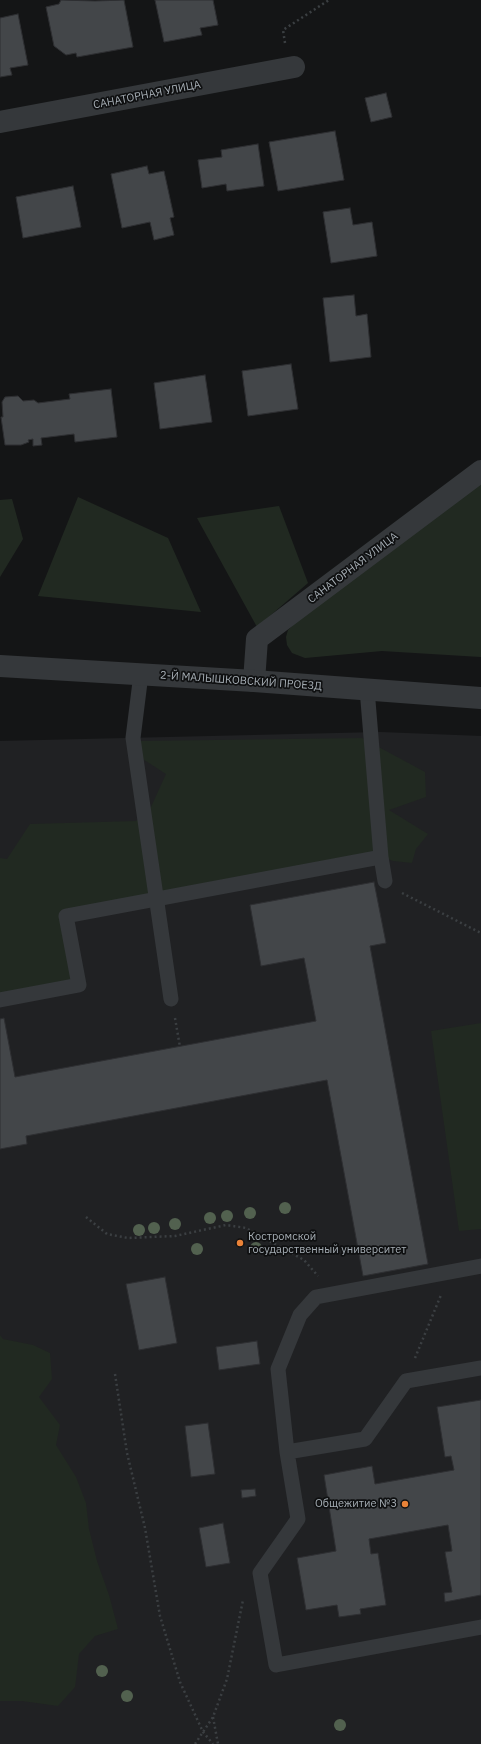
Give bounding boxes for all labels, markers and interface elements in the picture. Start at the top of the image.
street label: САНАТОРНАЯ УЛИЦА [92,78,202,112]
street label: САНАТОРНАЯ УЛИЦА [305,530,401,606]
street label: 2-Й МАЛЫШКОВСКИЙ ПРОЕЗД [160,669,322,693]
place label: Костромской государственный университет [248,1230,406,1256]
marker: Костромской государственный университет [235,1238,245,1248]
place label: Общежитие №3 [315,1497,397,1511]
marker: Общежитие №3 [400,1499,410,1509]

